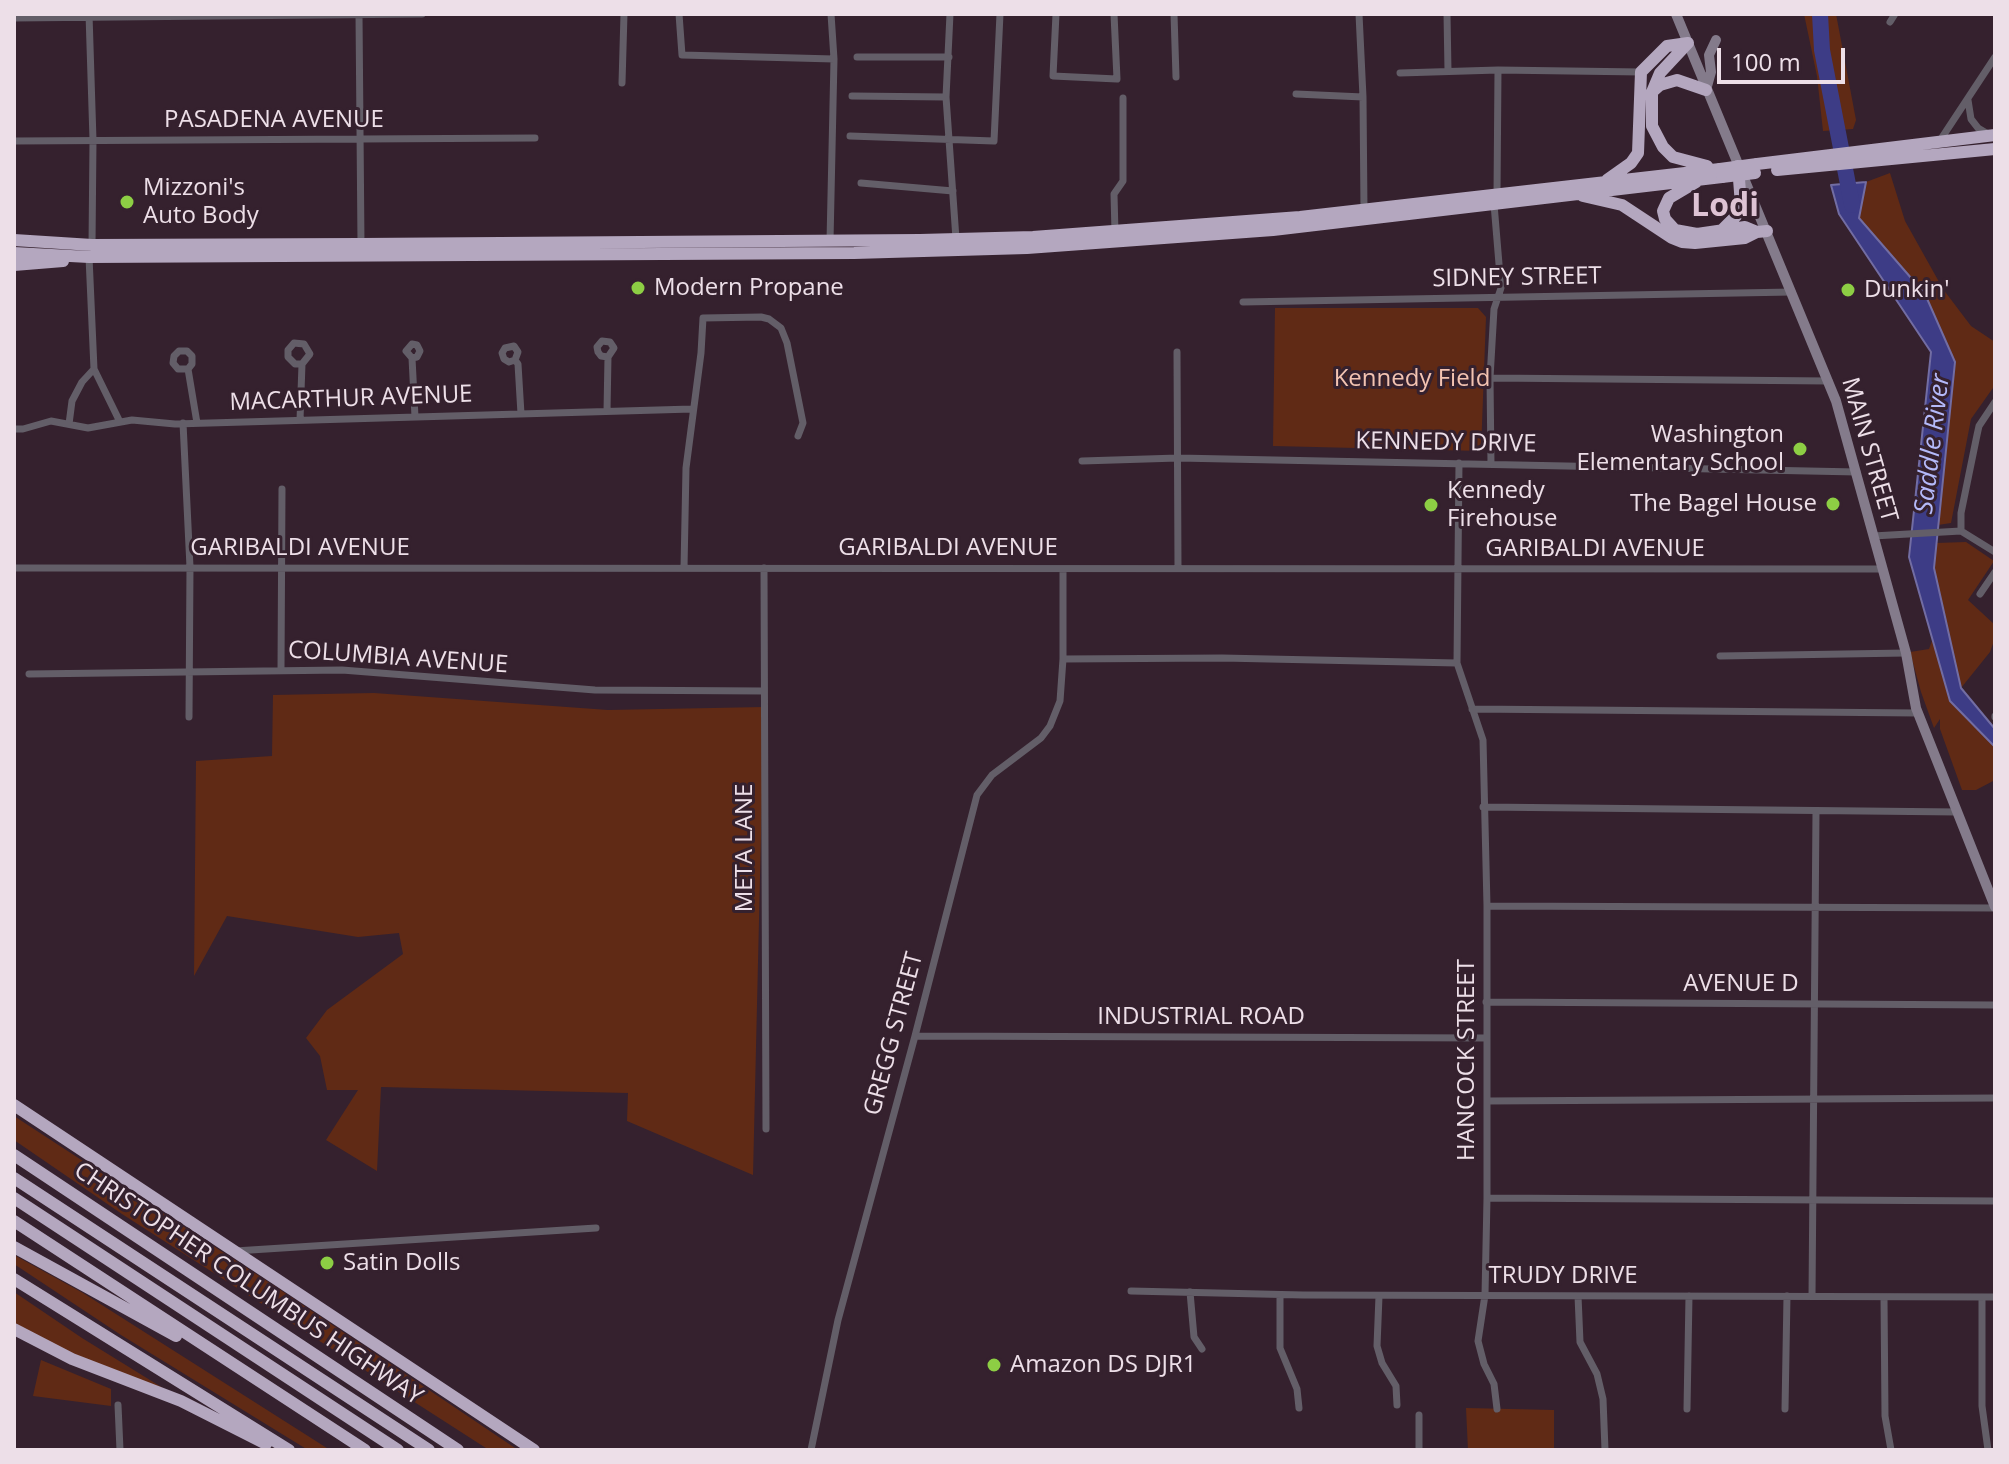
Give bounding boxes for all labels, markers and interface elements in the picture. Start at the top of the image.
scale bar [1721,32,1849,82]
text: 100 m [1731,45,1801,78]
street label: PASADENA AVENUE [164,106,384,134]
place label: Mizzoni's Auto Body [143,174,259,230]
district label: Lodi [1691,188,1759,226]
marker: Mizzoni's Auto Body [118,193,136,211]
street label: SIDNEY STREET [1432,262,1602,294]
place label: Modern Propane [654,274,844,302]
place label: Dunkin' [1864,276,1950,304]
marker: Modern Propane [629,279,647,297]
marker: Dunkin' [1839,281,1857,299]
park label: Kennedy Field [1334,365,1490,393]
water label: Saddle River [1909,372,1957,516]
street label: MAIN STREET [1835,374,1903,526]
street label: MACARTHUR AVENUE [229,380,473,418]
place label: Washington Elementary School [1576,421,1784,477]
street label: KENNEDY DRIVE [1355,427,1537,459]
marker: Washington Elementary School [1791,440,1809,458]
place label: Kennedy Firehouse [1447,477,1558,533]
place label: The Bagel House [1630,490,1817,518]
marker: The Bagel House [1824,495,1842,513]
marker: Kennedy Firehouse [1422,496,1440,514]
street label: GARIBALDI AVENUE [190,534,410,562]
street label: GARIBALDI AVENUE [838,534,1058,562]
street label: GARIBALDI AVENUE [1485,535,1705,563]
street label: COLUMBIA AVENUE [287,636,509,680]
street label: META LANE [731,784,759,912]
street label: GREGG STREET [858,949,930,1119]
street label: HANCOCK STREET [1453,959,1481,1161]
street label: AVENUE D [1683,970,1799,998]
street label: INDUSTRIAL ROAD [1097,1003,1305,1031]
street label: CHRISTOPHER COLUMBUS HIGHWAY [68,1156,428,1412]
place label: Satin Dolls [343,1249,460,1277]
marker: Satin Dolls [318,1254,336,1272]
street label: TRUDY DRIVE [1488,1262,1638,1290]
place label: Amazon DS DJR1 [1010,1351,1197,1379]
marker: Amazon DS DJR1 [985,1356,1003,1374]

